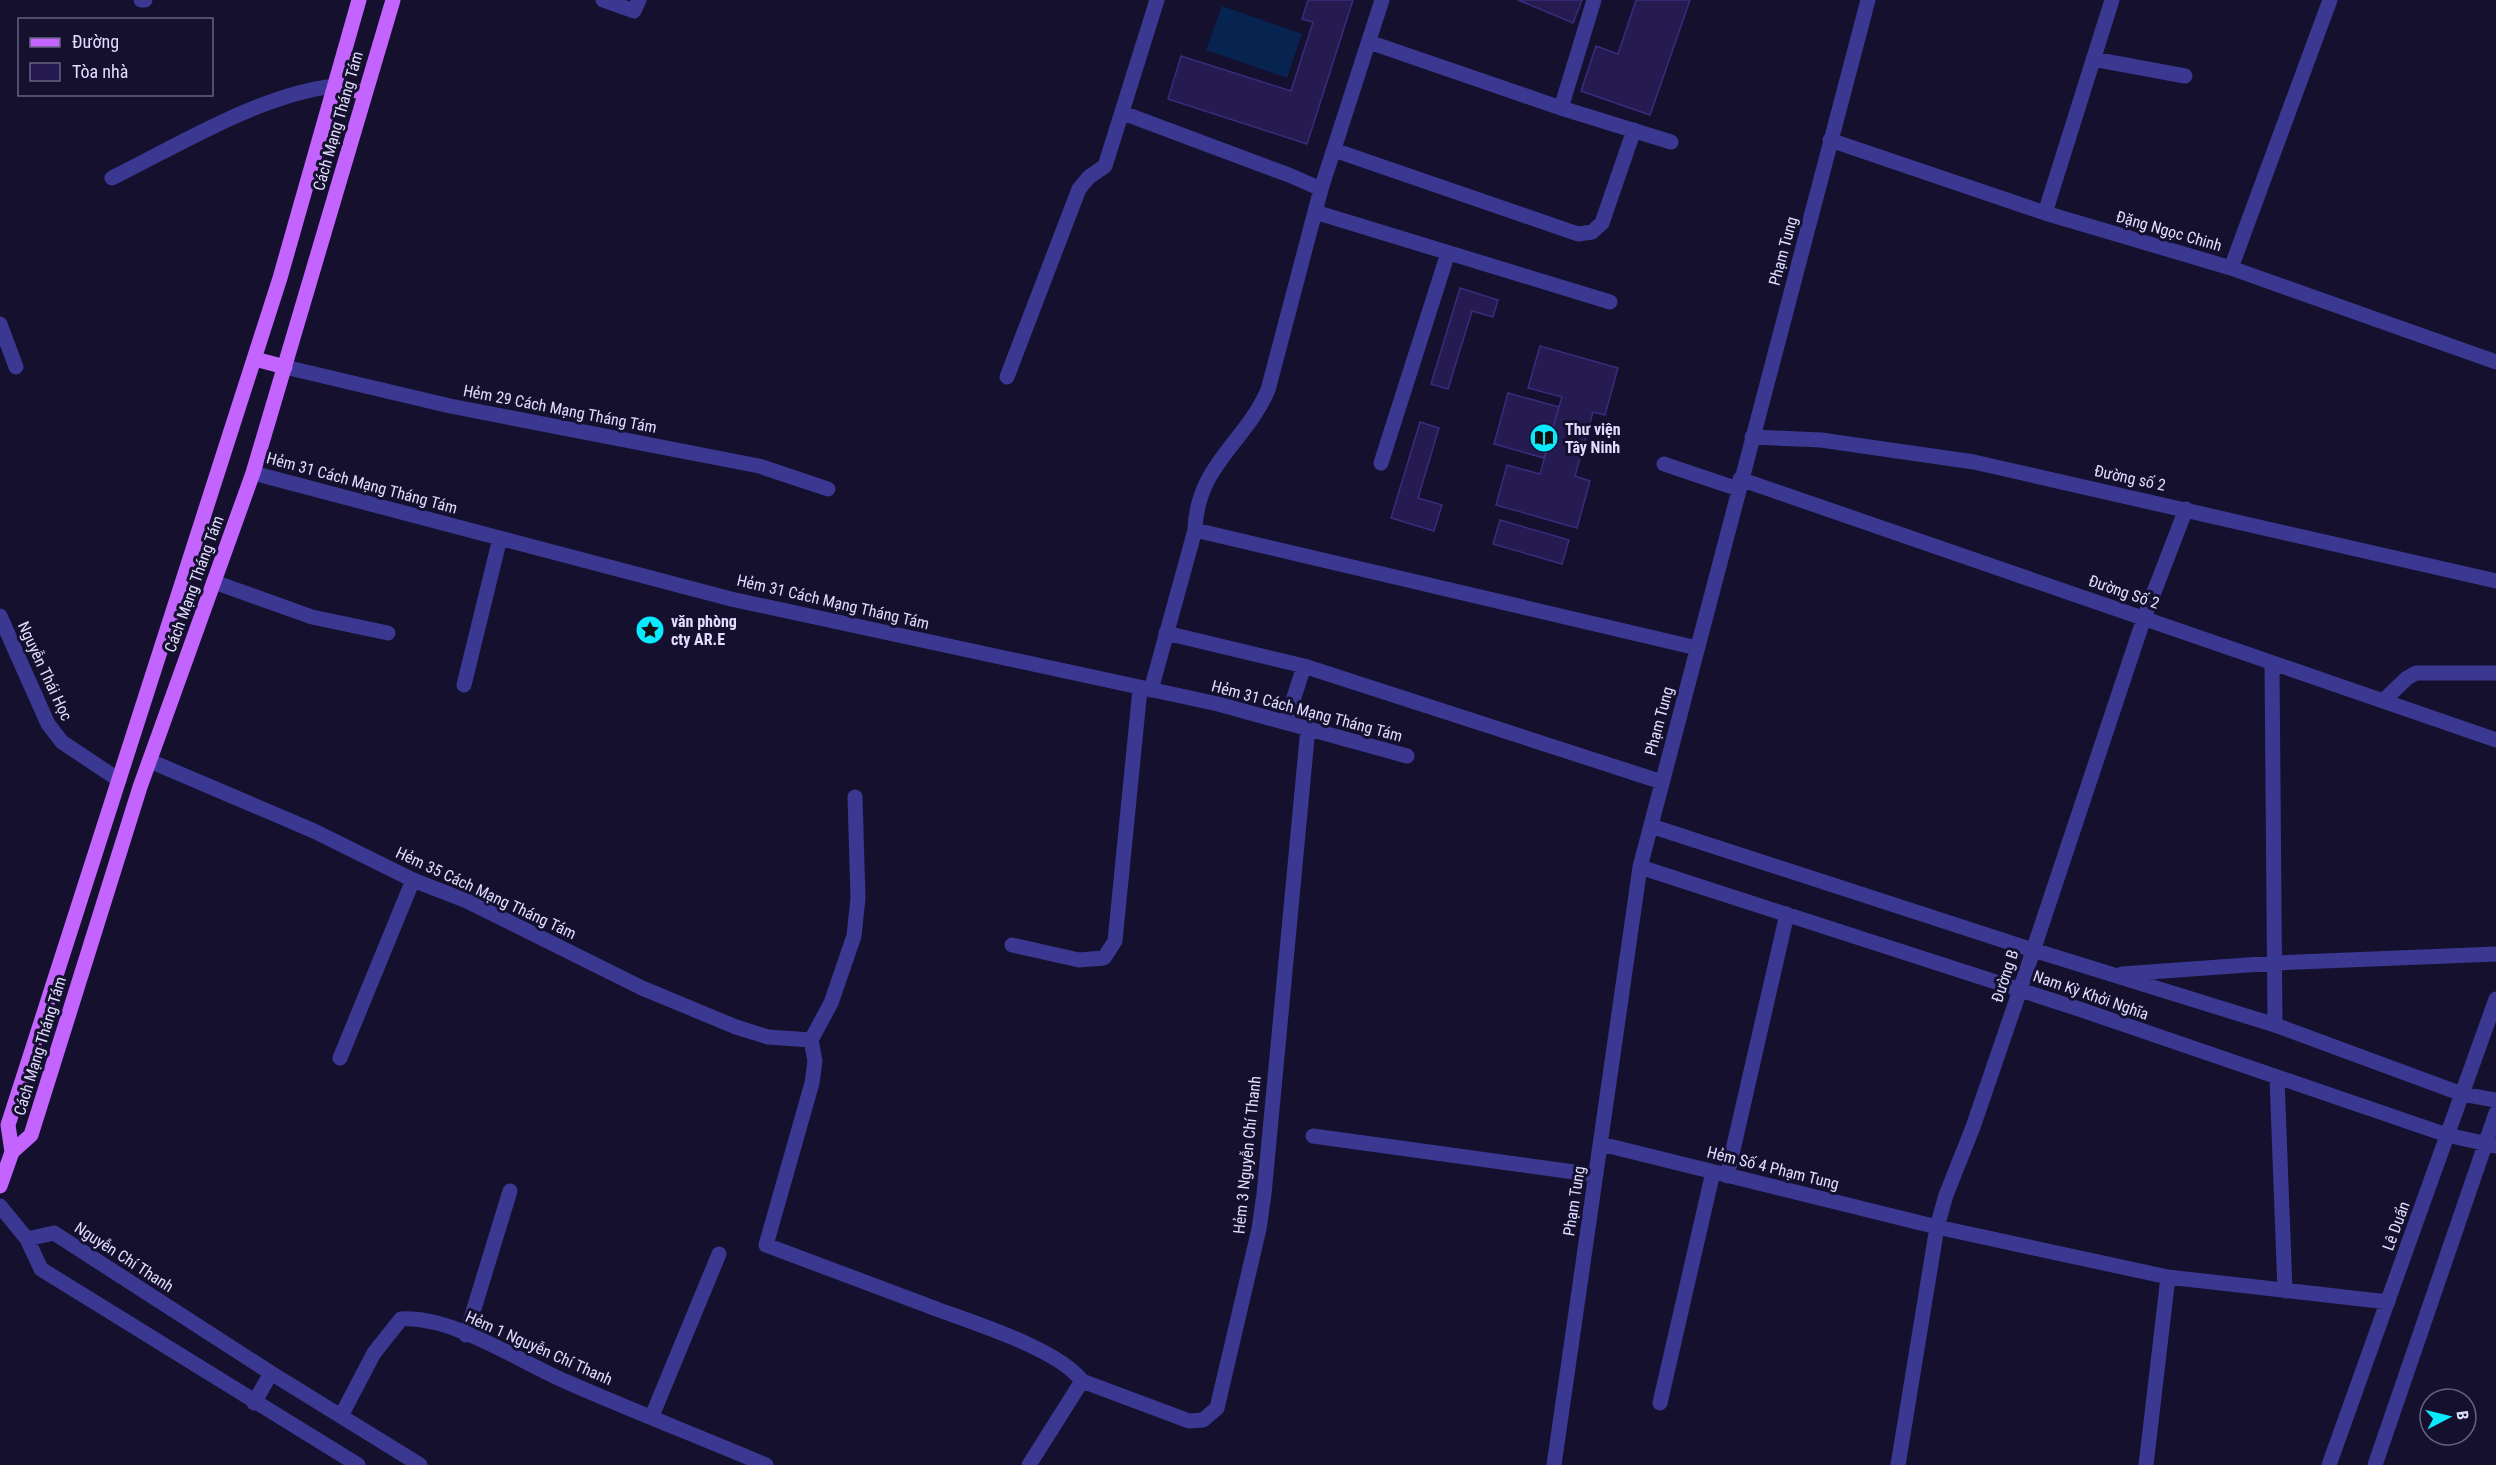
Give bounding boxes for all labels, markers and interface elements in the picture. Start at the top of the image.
legend [18,18,213,96]
text: Đường [72,31,119,52]
street label: Cách Mạng Tháng Tám [309,49,367,193]
text: Tòa nhà [72,61,128,82]
street label: Đặng Ngọc Chinh [2114,207,2224,255]
street label: Phạm Tung [1765,214,1801,288]
street label: Hẻm 29 Cách Mạng Tháng Tám [462,381,658,437]
place label: Thư viện Tây Ninh [1565,420,1621,457]
library icon: Thư viện Tây Ninh [1528,422,1560,454]
street label: Hẻm 31 Cách Mạng Tháng Tám [265,448,459,518]
street label: Đường số 2 [2093,461,2167,495]
street label: Cách Mạng Tháng Tám [160,513,228,655]
street label: Hẻm 31 Cách Mạng Tháng Tám [735,571,931,633]
street label: Đường Số 2 [2086,571,2162,613]
place label: văn phòng cty AR.E [671,612,737,649]
place icon: văn phòng cty AR.E [634,614,666,646]
street label: Nguyễn Thái Học [14,618,76,724]
street label: Hẻm 31 Cách Mạng Tháng Tám [1210,676,1404,746]
street label: Phạm Tung [1641,684,1677,758]
street label: Hẻm 35 Cách Mạng Tháng Tám [393,843,579,943]
street label: Đường B [1988,947,2022,1005]
street label: Nam Kỳ Khởi Nghĩa [2031,966,2151,1024]
street label: Cách Mạng Tháng Tám [10,974,70,1118]
street label: Hẻm 3 Nguyễn Chí Thanh [1229,1075,1265,1235]
street label: Hẻm Số 4 Phạm Tung [1705,1142,1841,1194]
street label: Phạm Tung [1559,1165,1589,1237]
street label: Lê Duẩn [2378,1199,2414,1253]
street label: Nguyễn Chí Thanh [71,1218,177,1296]
street label: Hẻm 1 Nguyễn Chí Thanh [463,1307,615,1389]
north arrow [2418,1387,2478,1447]
text: B [2452,1410,2472,1421]

